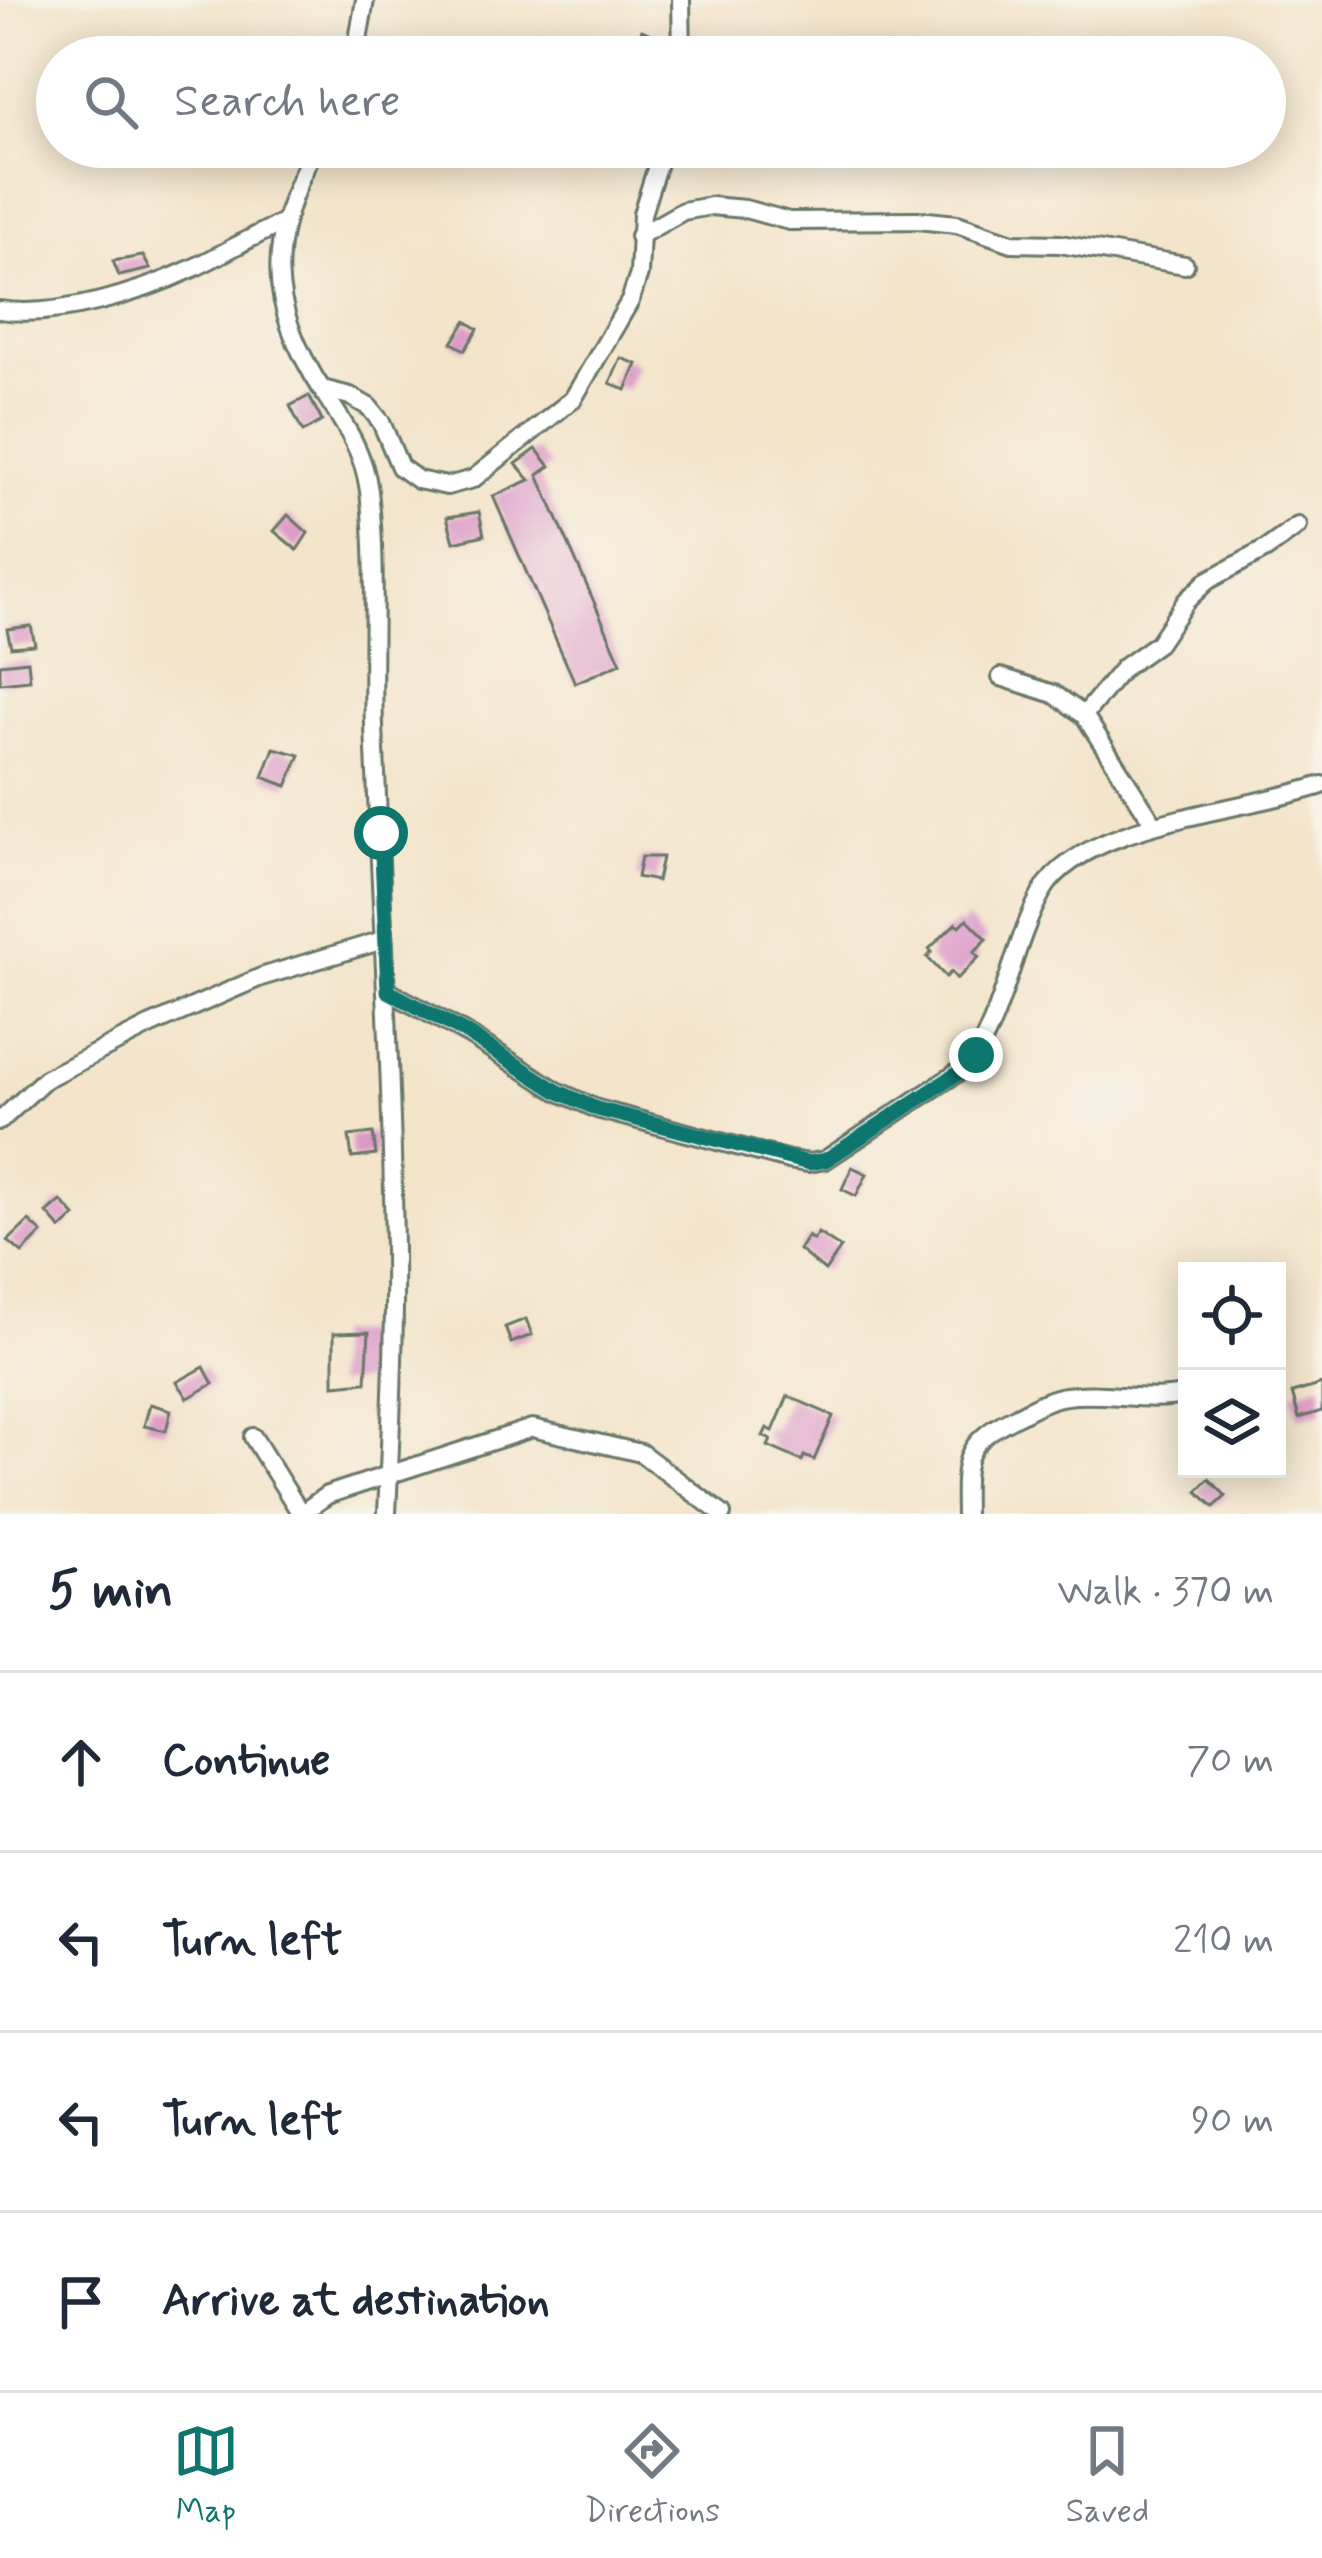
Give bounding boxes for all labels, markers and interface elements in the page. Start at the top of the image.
search box [36,36,1286,168]
icon: search [78,69,144,135]
text: Search here [174,73,401,132]
route start [354,806,408,860]
route end [949,1028,1003,1082]
map controls [1178,1262,1286,1478]
button: locate [1178,1262,1286,1370]
button: layers [1178,1370,1286,1478]
text: 5 min [48,1559,173,1625]
text: Walk · 370 m [1057,1567,1274,1618]
icon: ahead [48,1729,114,1795]
text: Continue [162,1732,330,1791]
text: 70 m [1186,1736,1274,1787]
icon: left [48,1909,114,1975]
text: Turn left [162,1912,342,1971]
text: 210 m [1173,1916,1274,1967]
icon: left [48,2089,114,2155]
text: Turn left [162,2092,342,2151]
text: 90 m [1191,2096,1274,2147]
icon: arrive [48,2269,114,2335]
text: Arrive at destination [162,2272,550,2331]
tab: Map [173,2418,239,2534]
tab: Directions [584,2418,720,2534]
tab: Saved [1066,2418,1149,2534]

